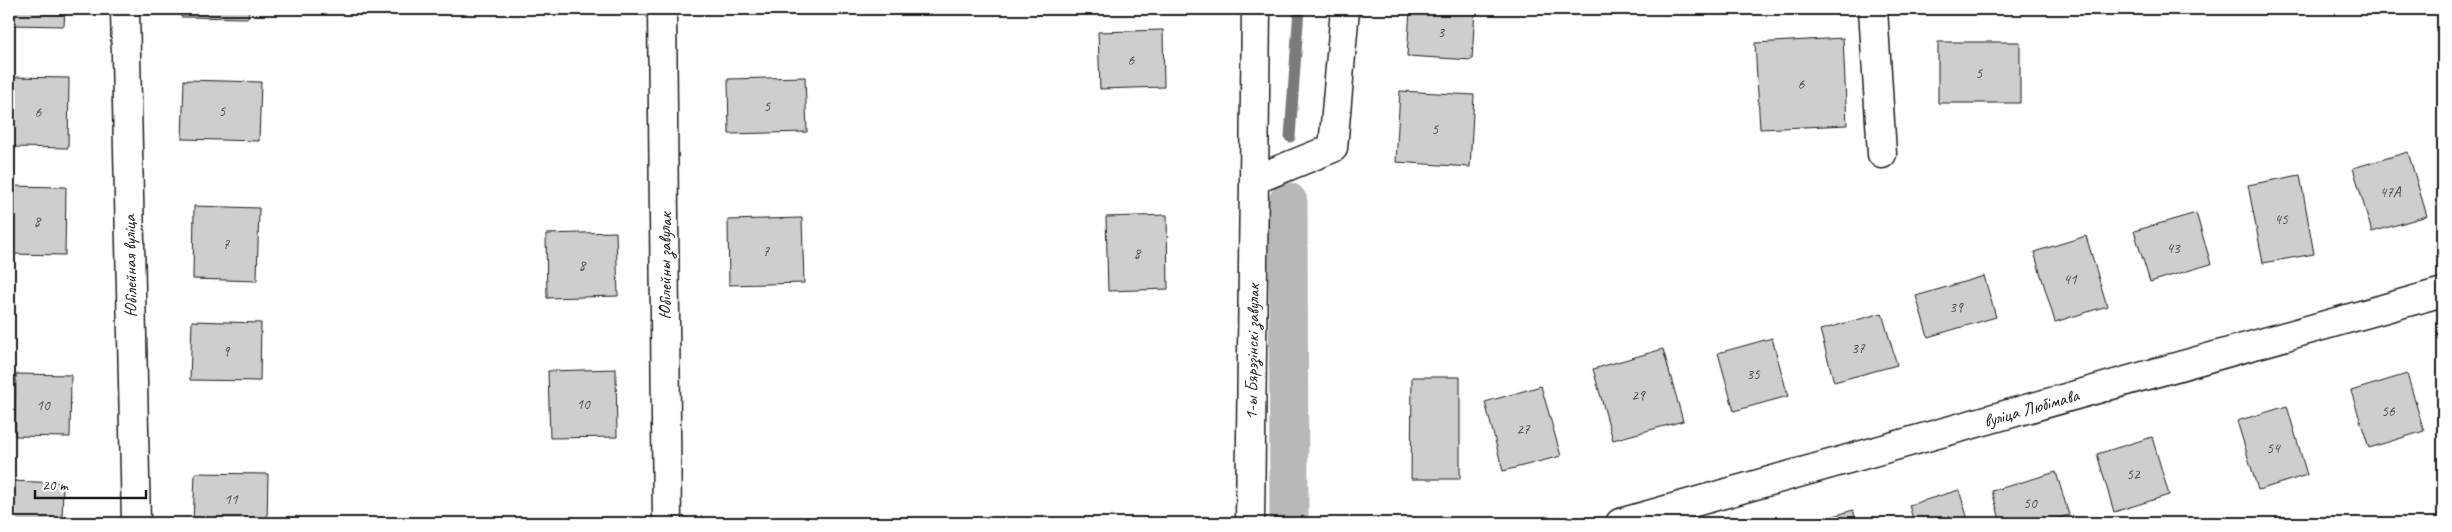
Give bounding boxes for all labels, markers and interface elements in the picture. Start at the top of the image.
house number: 3 [1438,23,1446,42]
house number: 6 [1128,51,1136,70]
house number: 5 [1976,64,1984,83]
house number: 6 [1798,75,1806,94]
house number: 5 [764,97,772,116]
house number: 5 [219,102,227,121]
house number: 6 [35,103,43,122]
house number: 5 [1432,120,1440,139]
house number: 47А [2379,183,2402,202]
street label: Юбілейны завулак [654,210,677,319]
house number: 45 [2274,210,2289,229]
house number: 8 [34,212,42,231]
street label: Юбілейная вуліца [118,213,142,317]
house number: 7 [223,235,231,254]
house number: 43 [2166,239,2181,258]
house number: 7 [763,242,771,261]
house number: 8 [1134,244,1142,263]
house number: 8 [579,256,587,275]
house number: 41 [2063,270,2078,289]
street label: 1-ы Бярэзінскі завулак [1240,281,1265,420]
house number: 39 [1949,298,1964,317]
house number: 37 [1851,339,1866,358]
house number: 9 [223,342,231,361]
house number: 35 [1746,365,1761,384]
street label: вуліца Любімава [1981,383,2083,432]
house number: 29 [1631,386,1646,405]
house number: 10 [576,395,591,414]
house number: 10 [36,396,51,415]
house number: 56 [2381,402,2396,421]
house number: 27 [1516,420,1531,439]
house number: 54 [2266,439,2281,458]
house number: 52 [2126,465,2141,484]
scale bar [35,467,146,499]
text: 20 m [42,476,69,495]
house number: 11 [224,490,239,509]
house number: 50 [2023,494,2038,513]

